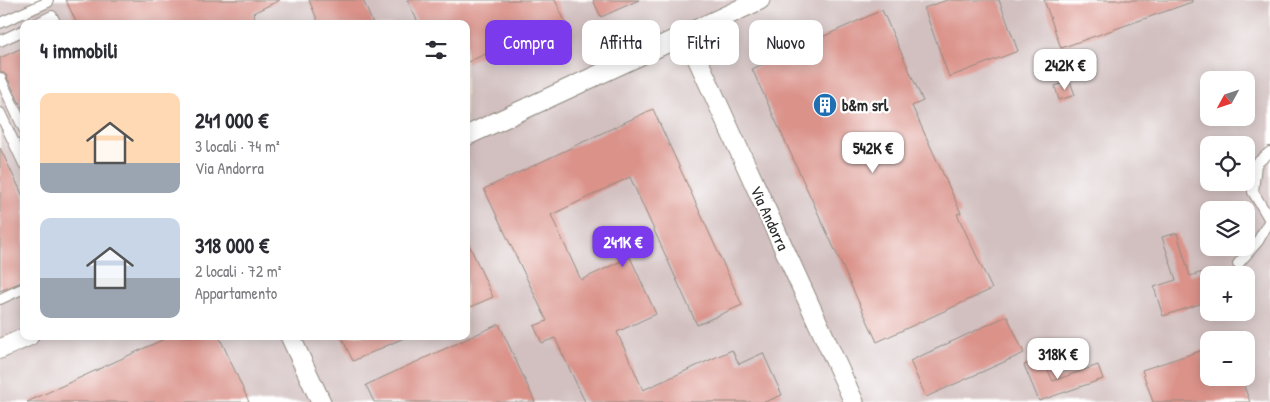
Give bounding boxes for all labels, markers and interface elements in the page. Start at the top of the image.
chip: Compra [485,20,572,65]
chip: Affitta [582,20,660,65]
chip: Filtri [670,20,739,65]
chip: Nuovo [749,20,823,65]
text: 4 immobili [40,36,118,65]
icon: filters [422,36,450,64]
pin: 242K € [1024,48,1106,91]
text: 242K € [1045,54,1085,76]
north arrow [1200,71,1255,126]
map controls [1200,71,1255,386]
building icon: b&m srl [812,92,838,118]
place label: b&m srl [842,94,889,116]
text: 241 000 € [195,106,268,135]
icon: home [80,113,140,173]
pin: 542K € [832,132,914,174]
text: 3 locali · 74 m² [195,135,280,157]
button: locate [1200,136,1255,191]
text: 542K € [853,137,893,159]
text: Via Andorra [195,157,264,179]
street label: Via Andorra [745,182,795,254]
button: layers [1200,201,1255,256]
pin: 241K € [582,226,664,268]
text: 318 000 € [195,231,269,260]
text: 241K € [603,231,643,253]
icon: home [80,238,140,298]
text: 2 locali · 72 m² [195,260,281,282]
button: + [1200,266,1255,321]
text: Appartamento [195,282,277,304]
button: − [1200,331,1255,386]
pin: 318K € [1017,338,1099,380]
text: 318K € [1038,343,1078,365]

